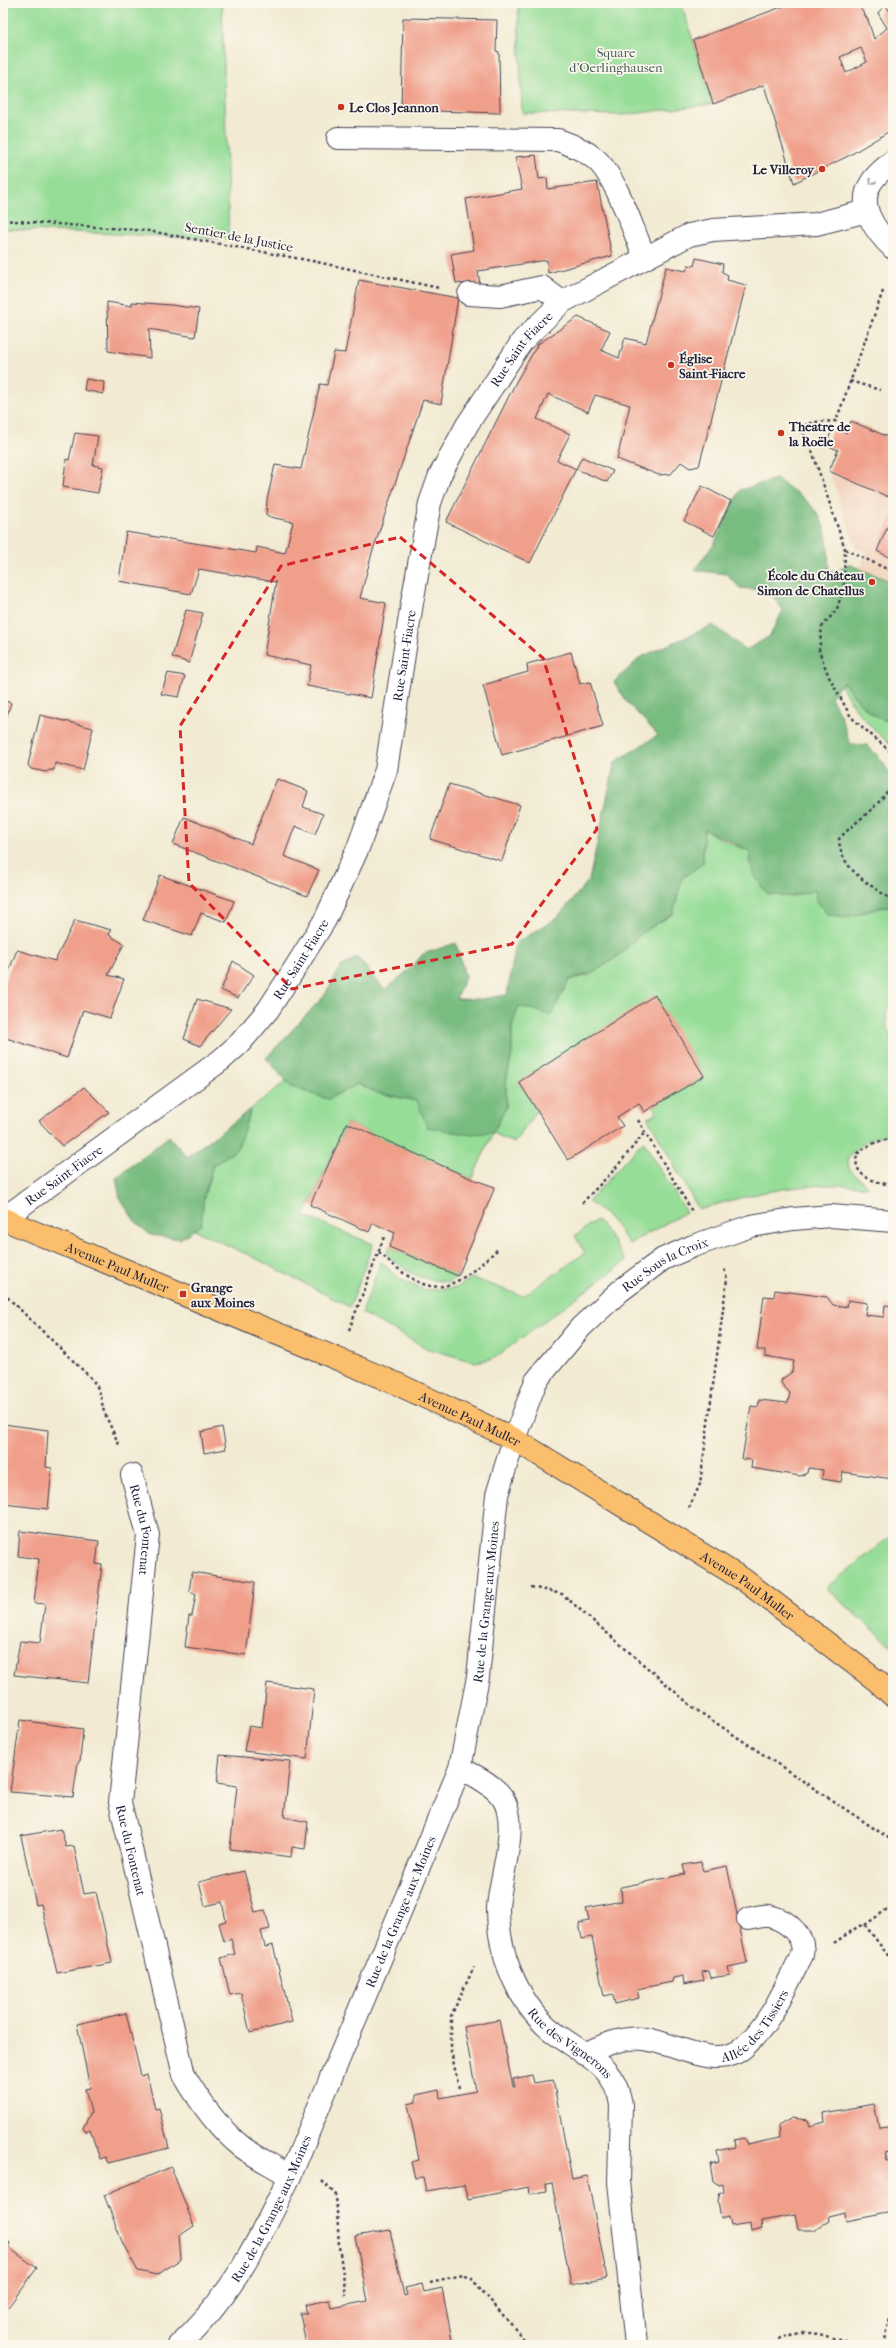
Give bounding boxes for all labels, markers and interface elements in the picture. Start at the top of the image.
park label: Square d'Oerlinghausen [569,45,663,75]
place label: Le Clos Jeannon [349,100,439,116]
marker: Le Clos Jeannon [336,102,346,112]
place label: Le Villeroy [753,162,815,178]
marker: Le Villeroy [817,164,827,174]
one-way arrow [870,178,877,185]
street label: Sentier de la Justice [184,219,295,255]
street label: Rue Saint-Fiacre [487,308,556,389]
place label: Église Saint-Fiacre [679,351,746,381]
marker: Église Saint-Fiacre [666,360,676,370]
place label: Theatre de la Roële [788,419,851,449]
marker: Theatre de la Roële [776,428,786,438]
place label: École du Château Simon de Chatellus [757,568,865,598]
marker: École du Château Simon de Chatellus [867,577,877,587]
street label: Rue Saint-Fiacre [389,608,418,702]
street label: Rue Saint-Fiacre [269,916,332,1002]
street label: Rue Saint-Fiacre [22,1141,106,1208]
street label: Rue Sous la Croix [619,1234,710,1295]
street label: Avenue Paul Muller [63,1238,172,1295]
place label: Grange aux Moines [191,1280,255,1310]
marker: Grange aux Moines [178,1289,188,1299]
street label: Avenue Paul Muller [416,1388,524,1449]
street label: Rue du Fontenat [127,1482,156,1576]
street label: Rue de la Grange aux Moines [470,1520,502,1684]
street label: Avenue Paul Muller [697,1547,798,1623]
street label: Rue du Fontenat [113,1803,149,1898]
street label: Rue de la Grange aux Moines [362,1833,438,1990]
street label: Allée des Tissiers [719,1987,791,2065]
street label: Rue des Vignerons [525,2004,616,2081]
street label: Rue de la Grange aux Moines [228,2133,314,2285]

